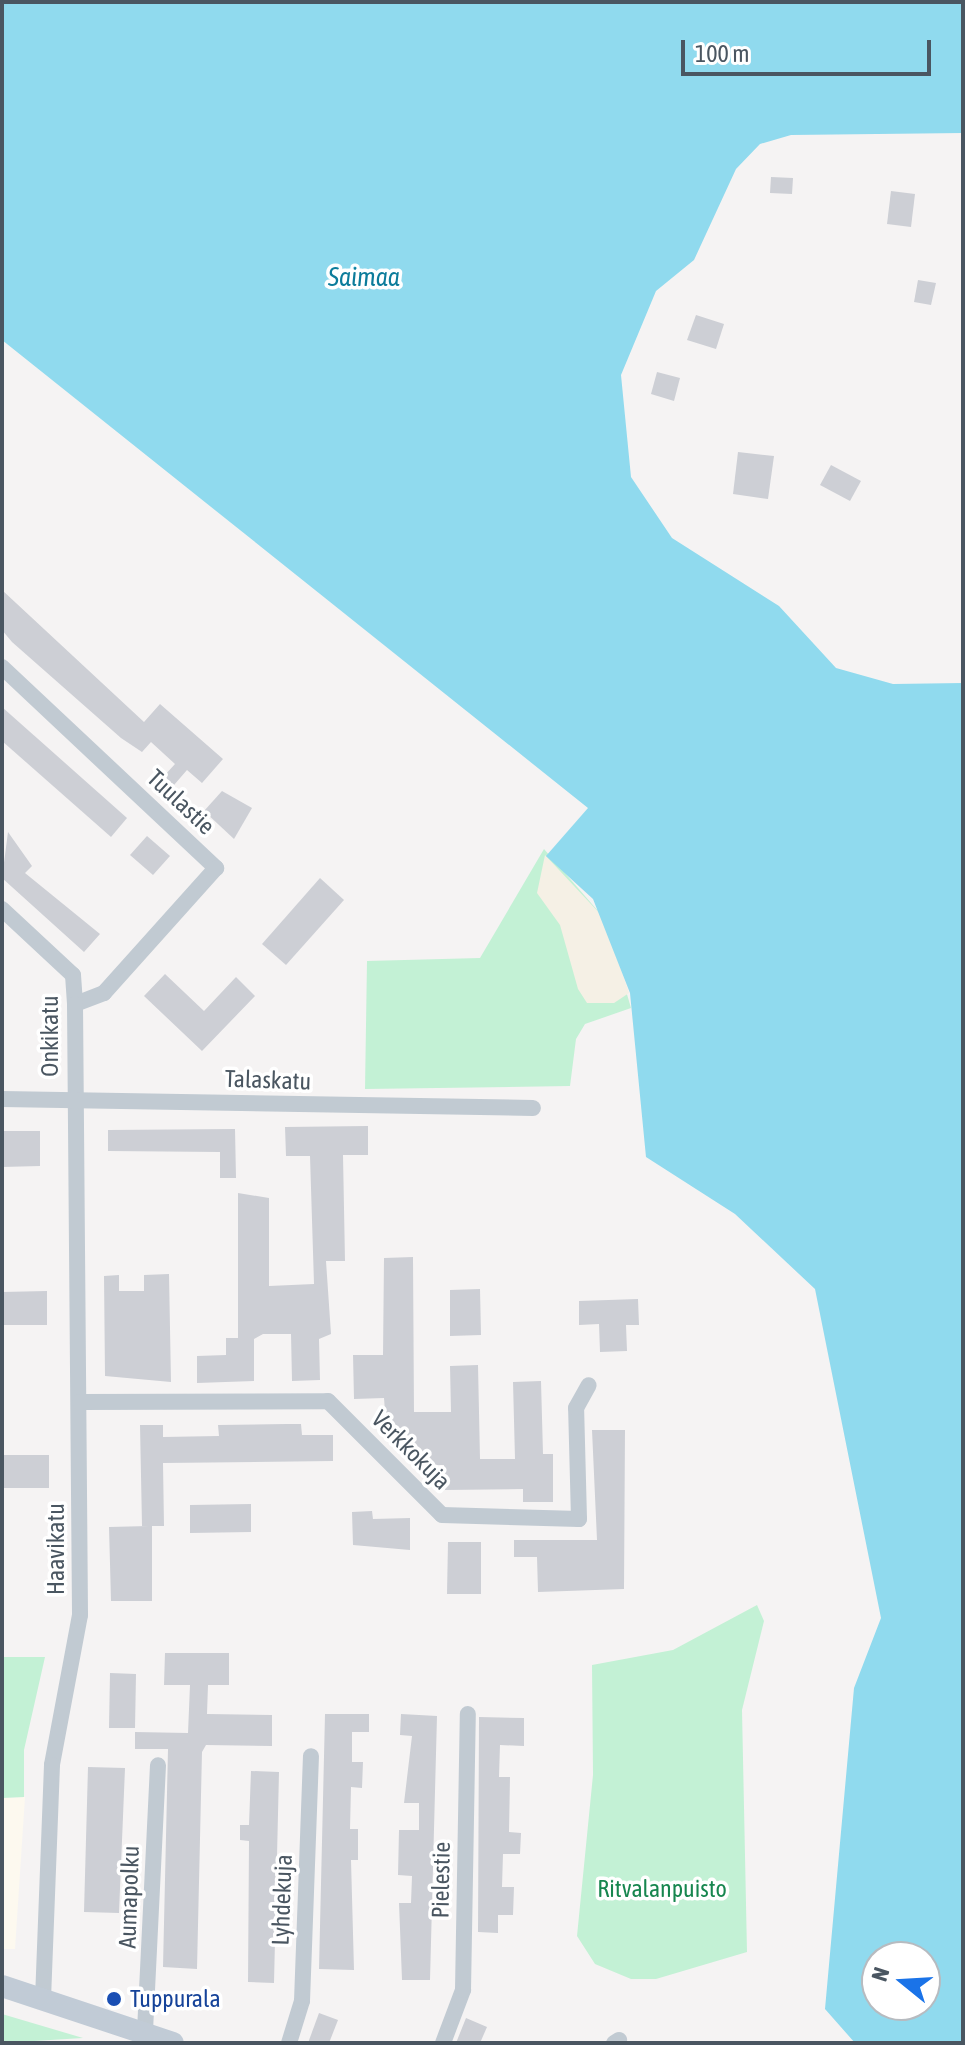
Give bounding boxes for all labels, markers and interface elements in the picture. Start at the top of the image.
scale bar [685,24,935,74]
text: 100 m [695,40,749,67]
water label: Saimaa [328,262,400,294]
street label: Tuulastie [141,764,221,840]
street label: Onkikatu [36,995,64,1077]
street label: Talaskatu [224,1064,312,1096]
street label: Verkkokuja [366,1405,456,1495]
street label: Haavikatu [42,1503,70,1595]
street label: Pielestie [426,1841,456,1919]
street label: Aumapolku [113,1845,145,1949]
street label: Lyhdekuja [266,1854,298,1946]
park label: Ritvalanpuisto [597,1875,727,1903]
north arrow [861,1941,941,2021]
text: N [866,1964,894,1984]
place label: Tuppurala [130,1985,221,2013]
marker: Tuppurala [105,1990,123,2008]

